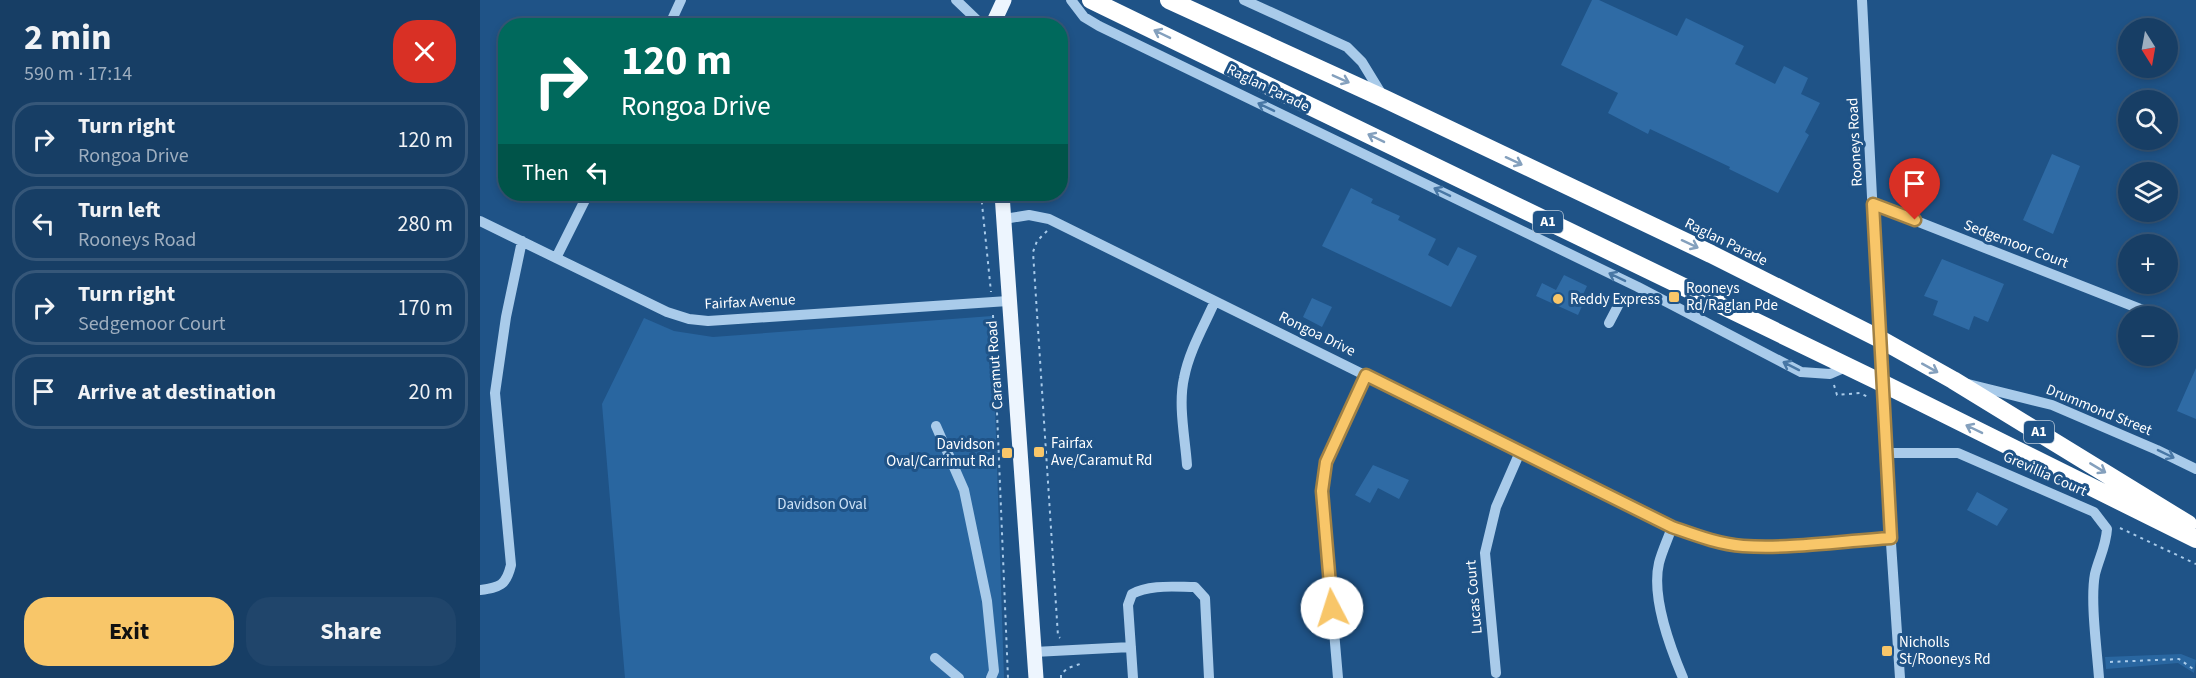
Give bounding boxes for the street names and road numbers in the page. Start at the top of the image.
street label: Raglan Parade [1223,59,1313,117]
street label: Rooneys Road [1842,97,1868,187]
road number: A1 [1533,211,1563,233]
street label: Raglan Parade [1681,213,1771,271]
street label: Sedgemoor Court [1961,214,2071,274]
street label: Fairfax Avenue [704,289,796,315]
street label: Rongoa Drive [1275,306,1359,362]
street label: Caramut Road [981,320,1009,410]
street label: Drummond Street [2043,379,2155,441]
road number: A1 [2024,421,2054,443]
street label: Grevillia Court [2000,446,2090,502]
street label: Lucas Court [1460,559,1488,635]

